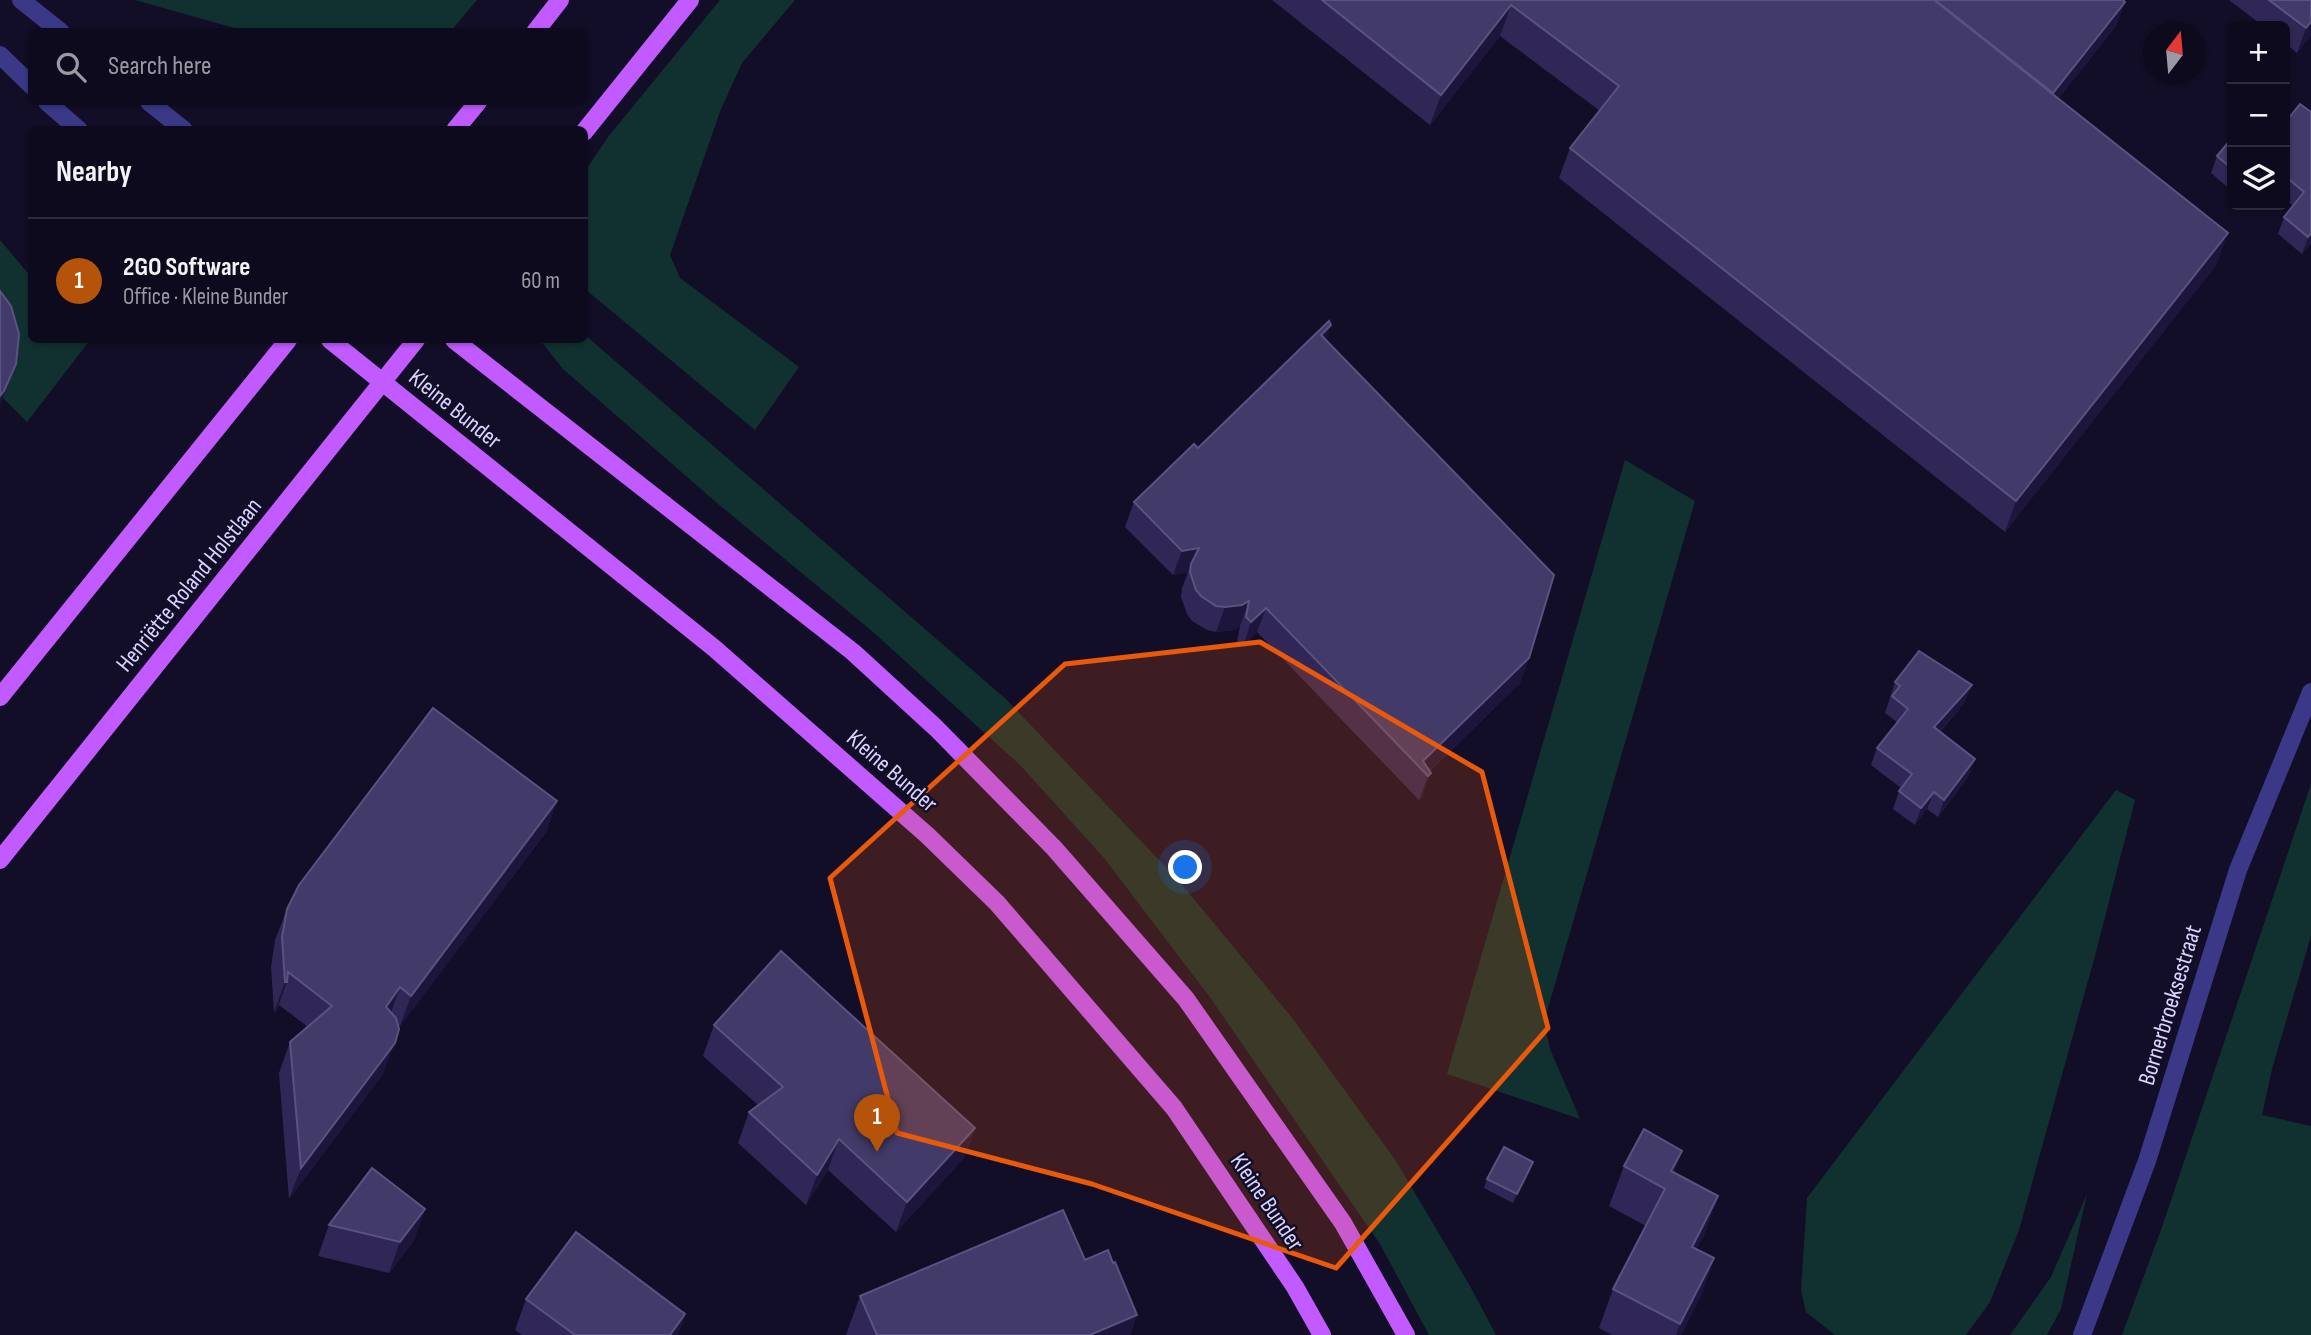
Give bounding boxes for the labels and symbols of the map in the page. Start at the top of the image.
north arrow [2143,21,2206,84]
street label: Kleine Bunder [403,363,507,455]
street label: Henriëtte Roland Holstlaan [110,492,268,678]
street label: Kleine Bunder [841,724,943,818]
your location [1168,850,1202,884]
street label: Bornerbroeksestraat [2132,922,2208,1088]
pin: 1 [854,1094,900,1152]
street label: Kleine Bunder [1224,1148,1310,1256]

